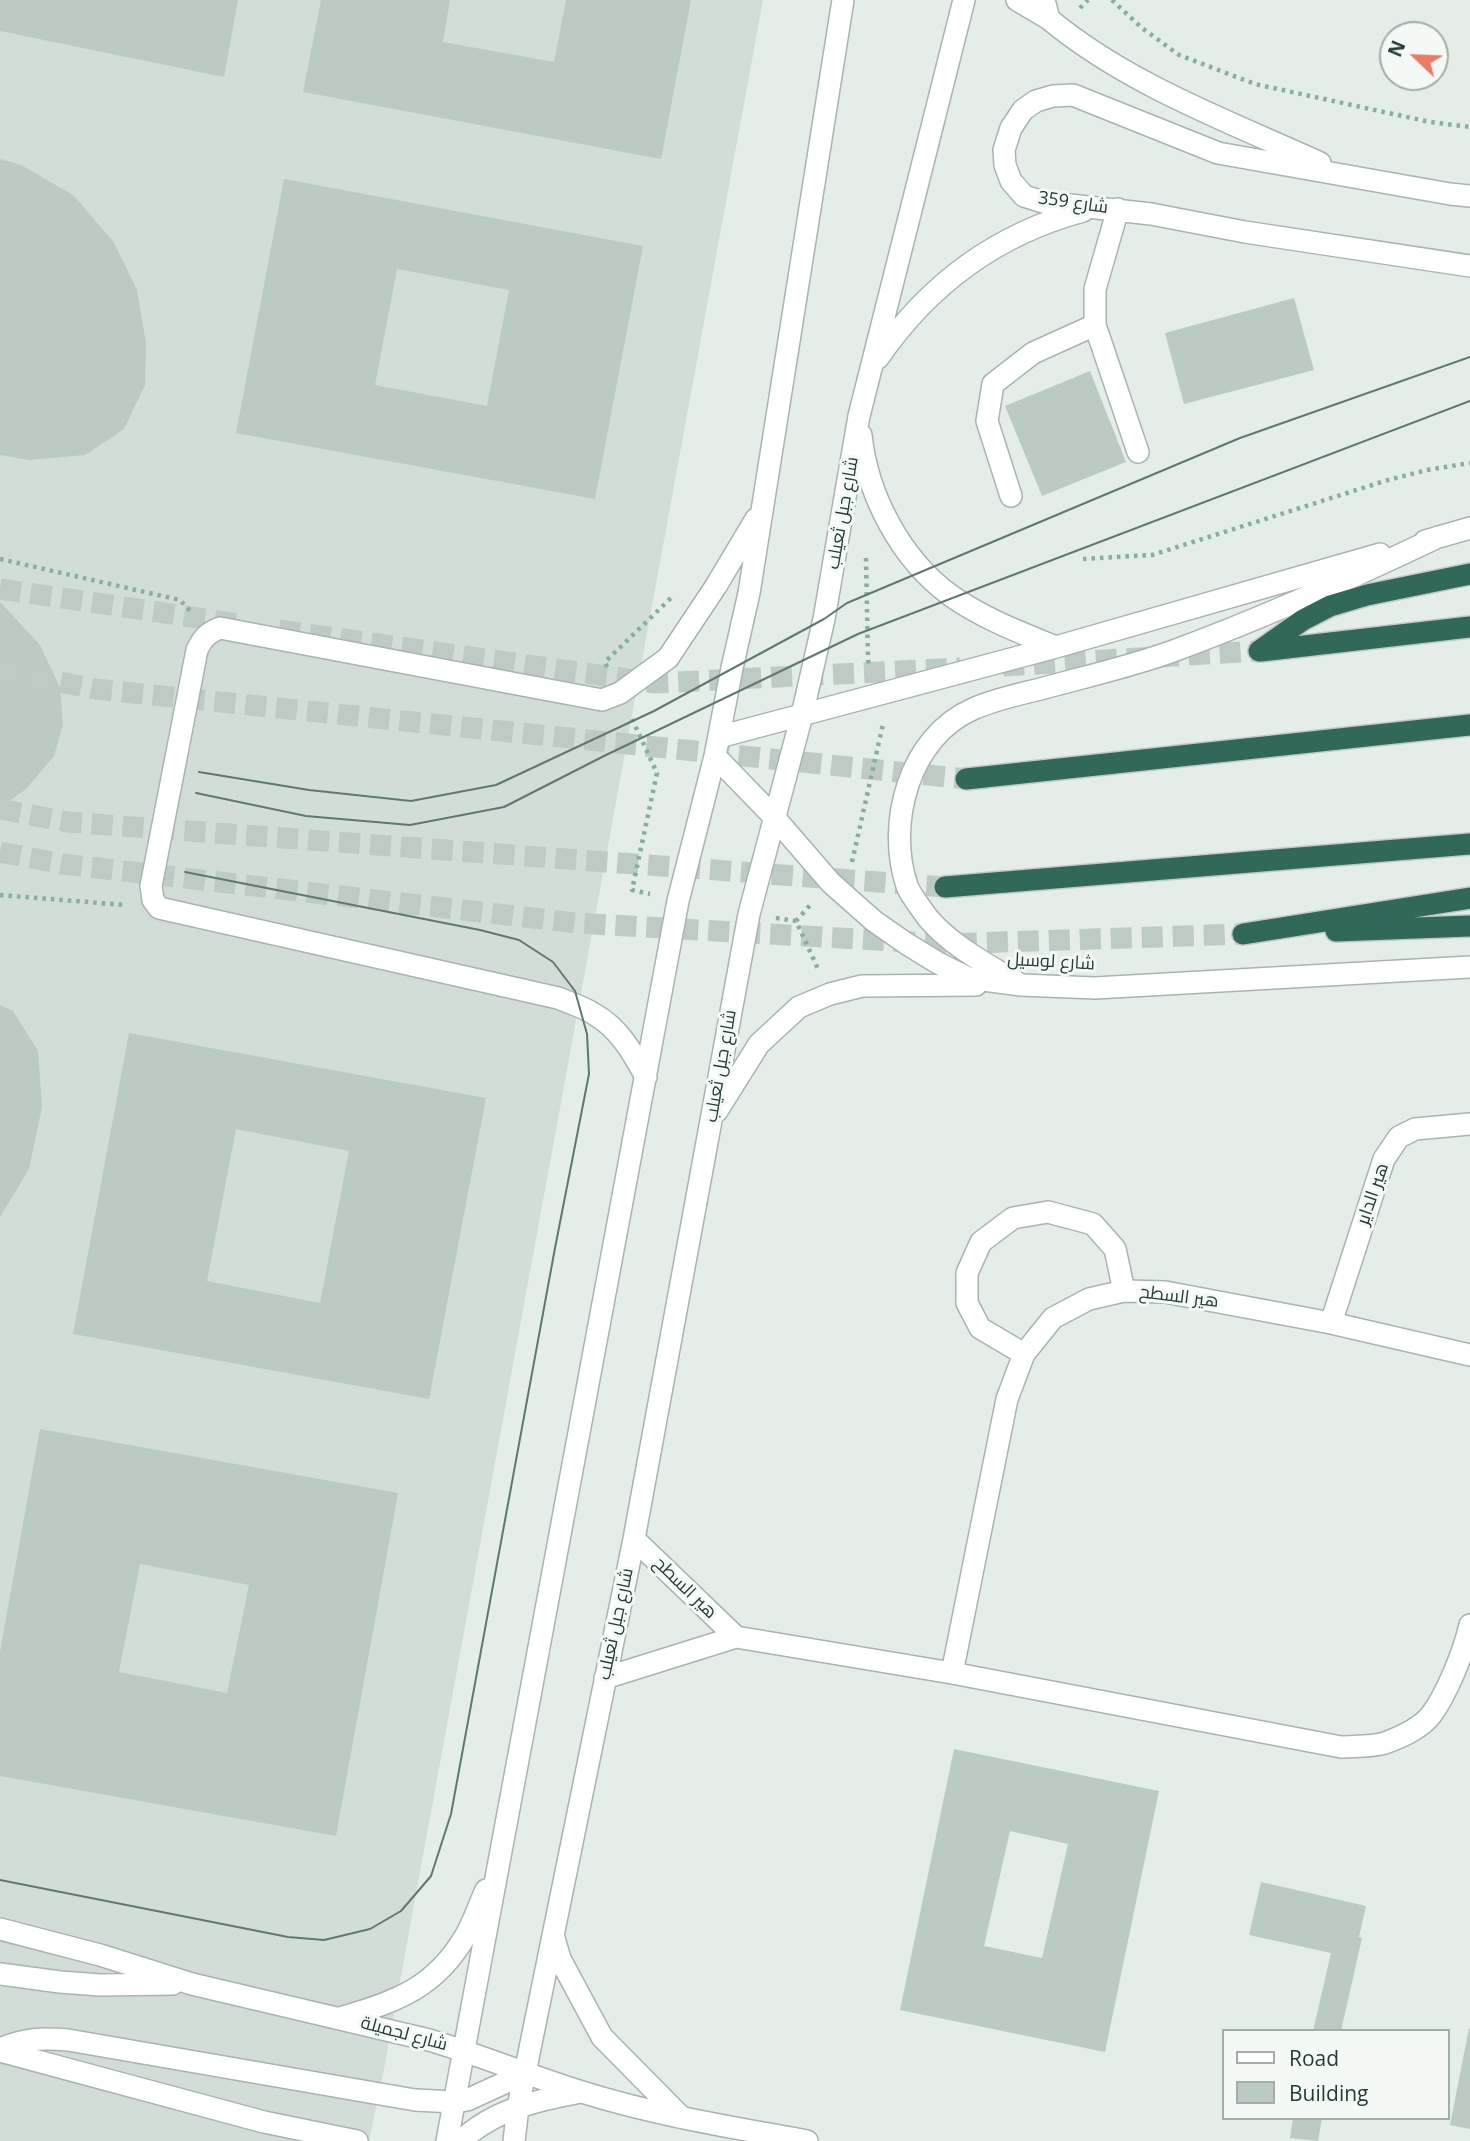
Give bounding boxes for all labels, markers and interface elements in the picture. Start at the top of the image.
north arrow [1379,21,1449,91]
text: N [1382,36,1411,61]
street label: شارع 359 [1037,187,1109,219]
street label: شارع جبل ثعيلب [822,455,864,571]
street label: شارع لوسيل [1007,949,1095,975]
street label: شارع جبل ثعيلب [700,1008,742,1124]
street label: هير الداير [1352,1160,1394,1228]
street label: هير السطح [1138,1281,1220,1313]
street label: هير السطح [649,1553,721,1623]
street label: شارع جبل ثعيلب [594,1566,638,1682]
street label: شارع لجميلة [358,2012,450,2056]
legend [1222,2029,1449,2120]
text: Road [1289,2044,1339,2072]
text: Building [1289,2079,1368,2107]

